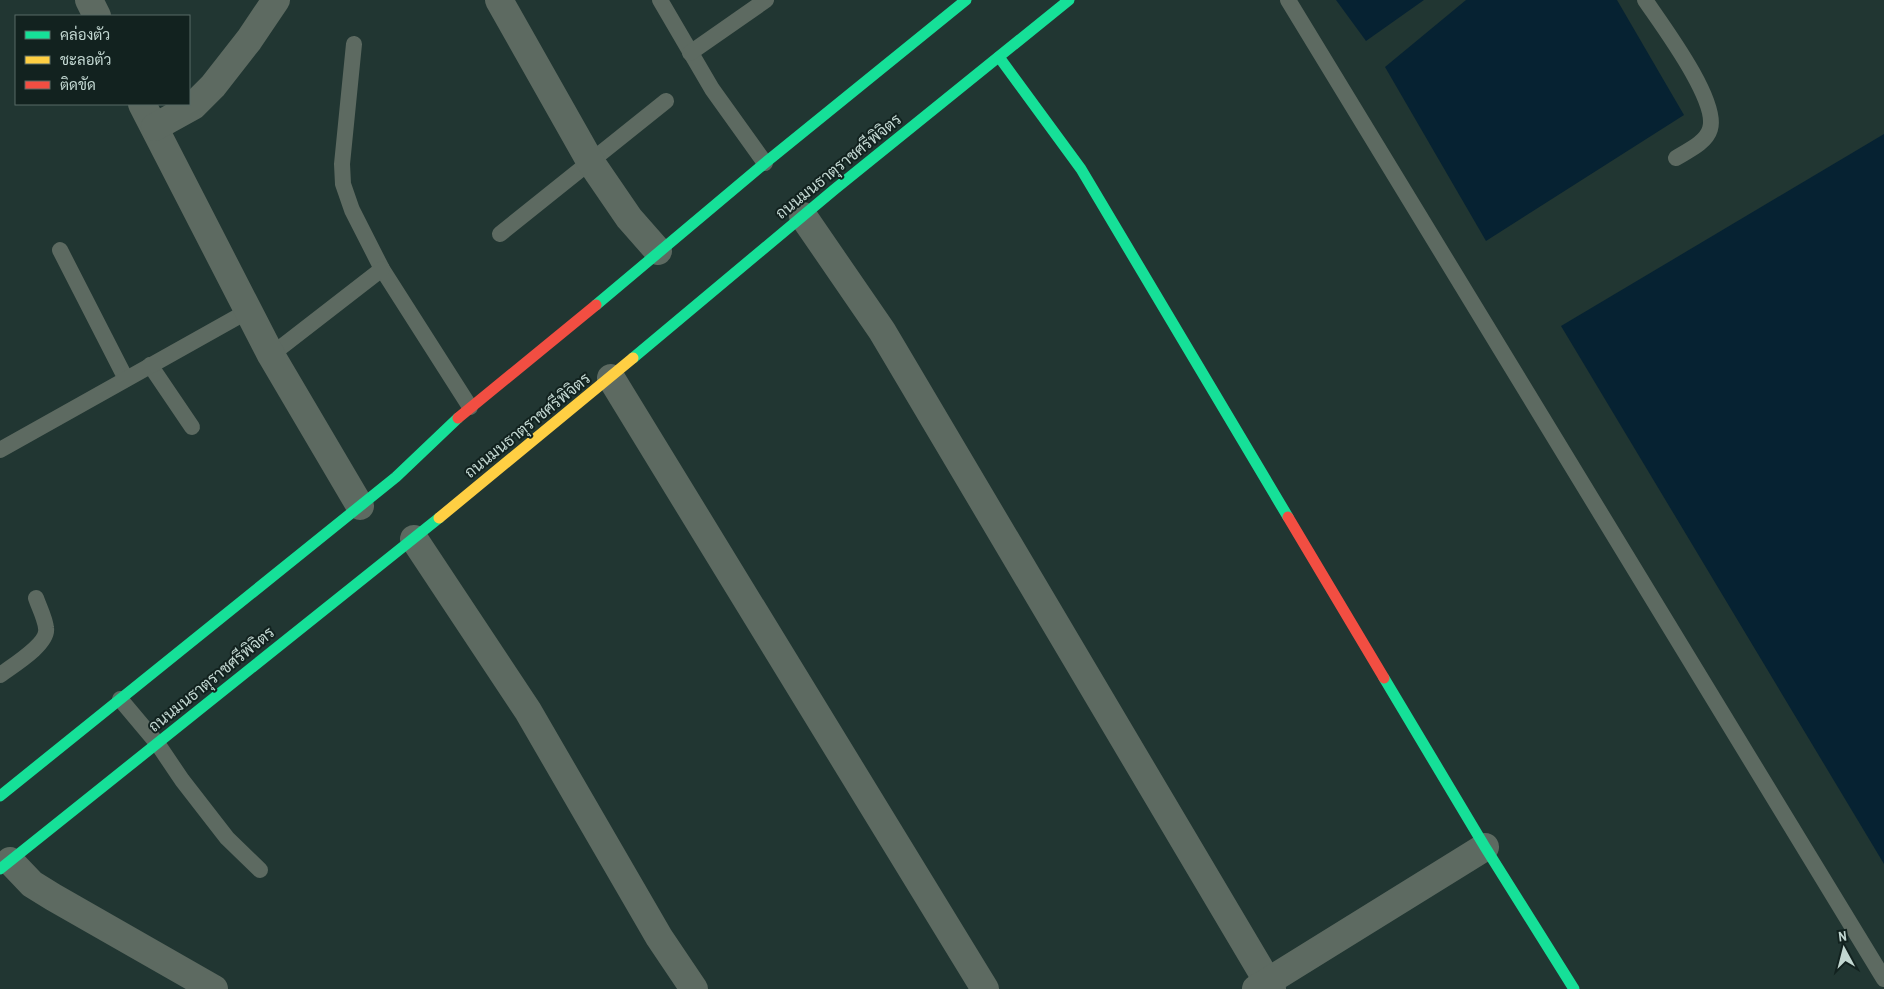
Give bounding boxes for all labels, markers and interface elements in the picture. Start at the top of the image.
legend [15,15,190,105]
text: คล่องตัว [60,24,110,45]
text: ชะลอตัว [60,49,111,70]
text: ติดขัด [60,74,96,95]
street label: ถนนมนธาตุราชศรีพิจิตร [770,108,906,225]
street label: ถนนมนธาตุราชศรีพิจิตร [459,367,595,484]
street label: ถนนมนธาตุราชศรีพิจิตร [143,621,279,738]
north arrow [1819,924,1869,974]
text: N [1837,927,1848,946]

